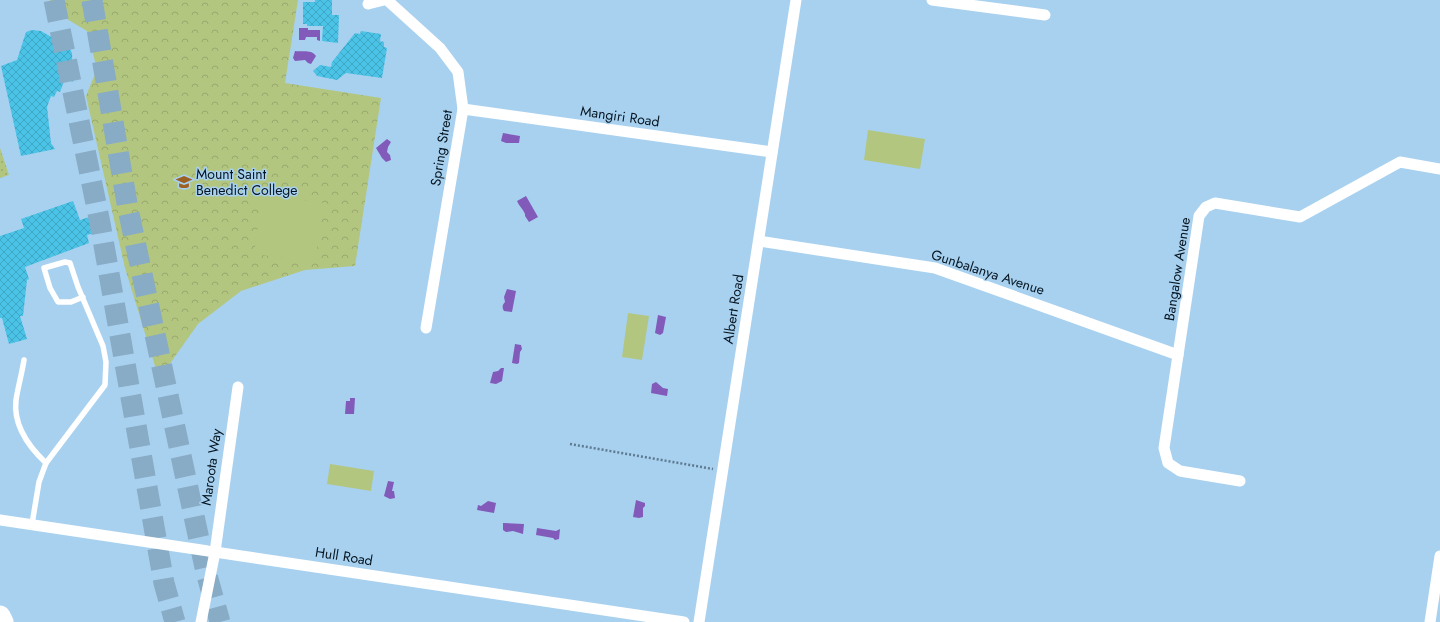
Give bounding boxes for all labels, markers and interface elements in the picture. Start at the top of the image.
street label: Mangiri Road [579,101,661,131]
street label: Spring Street [425,108,457,188]
place label: Mount Saint Benedict College [196,164,298,200]
school or university icon: Mount Saint Benedict College [175,173,193,191]
street label: Bangalow Avenue [1159,216,1195,322]
street label: Gunbalanya Avenue [929,244,1047,300]
street label: Albert Road [718,273,748,345]
street label: Maroota Way [196,426,226,507]
street label: Hull Road [314,542,374,570]

